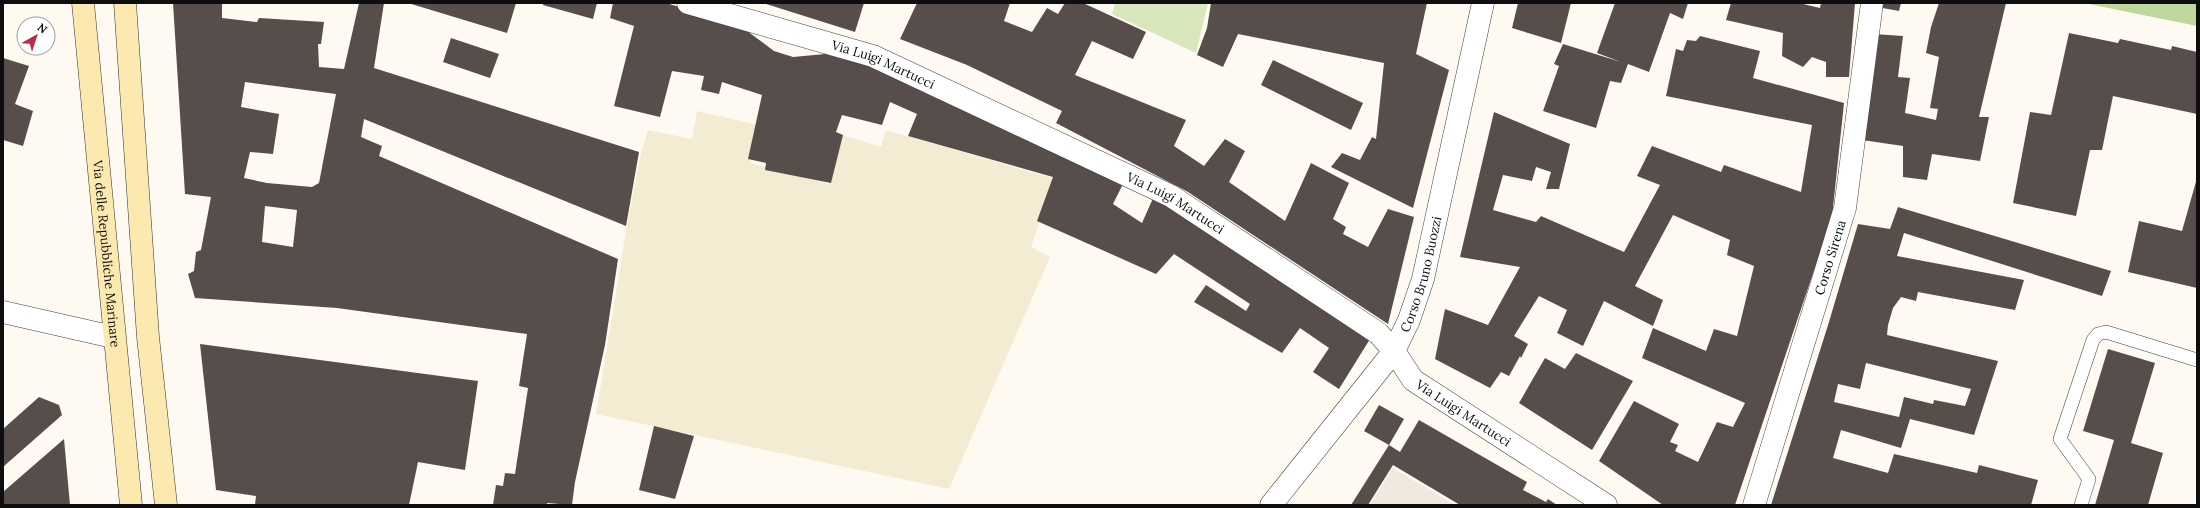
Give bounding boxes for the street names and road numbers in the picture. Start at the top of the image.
street label: Via Luigi Martucci [829,36,938,93]
street label: Via delle Repubbliche Marinare [89,159,124,348]
street label: Via Luigi Martucci [1123,168,1228,238]
street label: Corso Bruno Buozzi [1396,214,1445,335]
street label: Corso Sirena [1811,218,1850,297]
street label: Via Luigi Martucci [1412,376,1515,451]

